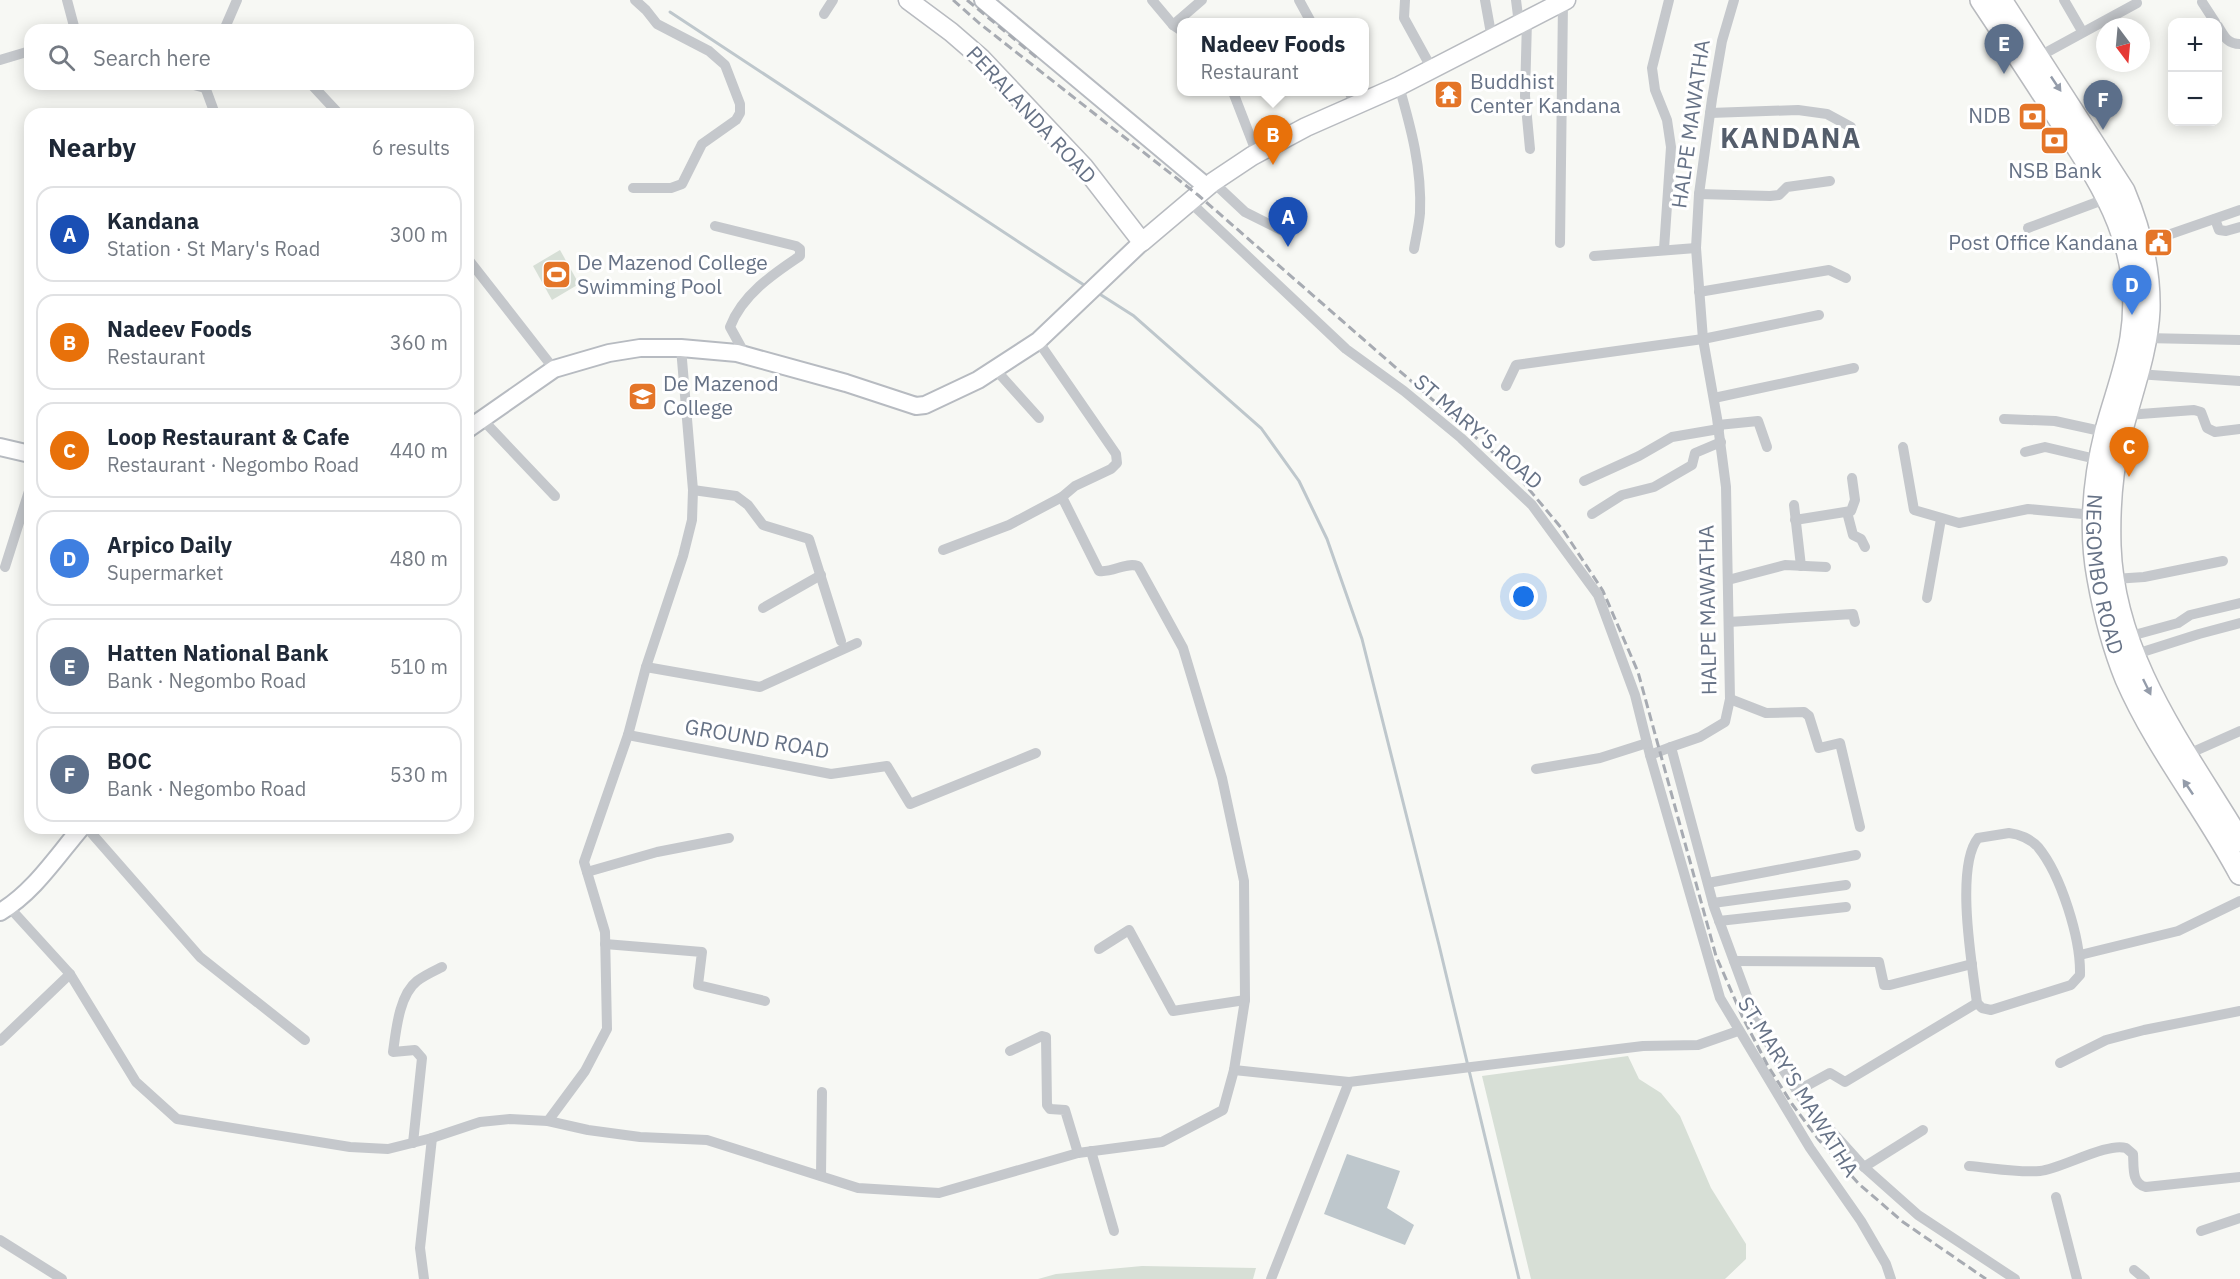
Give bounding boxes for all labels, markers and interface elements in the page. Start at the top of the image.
popup [1177,18,1369,96]
north arrow [2096,18,2150,72]
map controls [2168,18,2222,126]
button: + [2168,18,2222,72]
search box [24,24,474,90]
pin: E [1984,25,2024,74]
text: Nadeev Foods [1201,29,1345,58]
street label: HALPE MAWATHA [1664,38,1716,210]
street label: PERALANDA ROAD [961,39,1103,189]
icon: search [45,41,78,74]
text: Search here [93,43,211,72]
text: Restaurant [1201,58,1299,85]
place label: Buddhist Center Kandana [1470,67,1621,119]
button: − [2168,72,2222,126]
one-way arrow [2050,76,2061,92]
temple icon: Buddhist Center Kandana [1433,78,1465,110]
pin: F [2084,80,2122,130]
bank icon: NDB [2016,100,2048,132]
place label: NDB [1968,101,2011,129]
pin: B [1254,116,1292,165]
district label: KANDANA [1720,120,1862,155]
bank icon: NSB Bank [2039,124,2071,156]
text: Nearby [48,130,136,164]
text: 6 results [372,134,450,161]
place label: NSB Bank [2008,156,2102,184]
pin: A [1268,198,1308,247]
text: Kandana [107,206,199,235]
text: A [63,221,76,248]
text: 300 m [390,221,448,248]
public building icon: Post Office Kandana [2143,227,2175,259]
place label: Post Office Kandana [1948,228,2138,256]
text: Station · St Mary's Road [107,235,320,262]
place label: De Mazenod College Swimming Pool [577,248,768,300]
sports icon: De Mazenod College Swimming Pool [540,259,572,291]
pin: D [2112,266,2152,315]
text: Nadeev Foods [107,314,252,343]
text: B [63,329,76,356]
text: 360 m [390,329,448,356]
text: Restaurant [107,343,205,370]
street label: ST MARY'S ROAD [1408,367,1549,495]
place label: De Mazenod College [663,369,779,421]
school or university icon: De Mazenod College [626,380,658,412]
text: Loop Restaurant & Cafe [107,422,350,451]
pin: C [2110,428,2148,477]
text: C [63,437,76,464]
text: 440 m [390,437,448,464]
text: Restaurant · Negombo Road [107,451,359,478]
street label: NEGOMBO ROAD [2080,493,2131,658]
street label: HALPE MAWATHA [1692,525,1722,695]
text: Arpico Daily [107,530,232,559]
text: D [63,545,76,572]
text: 480 m [390,545,448,572]
text: Supermarket [107,559,224,586]
your location [1509,582,1538,611]
text: Hatten National Bank [107,638,329,667]
text: E [63,653,76,680]
text: 510 m [390,653,448,680]
text: Bank · Negombo Road [107,667,306,694]
one-way arrow [2142,678,2152,695]
street label: GROUND ROAD [683,712,832,764]
text: BOC [107,746,152,775]
text: F [64,761,75,788]
text: 530 m [390,761,448,788]
text: Bank · Negombo Road [107,775,306,802]
one-way arrow [2183,779,2194,796]
street label: ST.MARY'S MAWATHA [1732,991,1866,1182]

